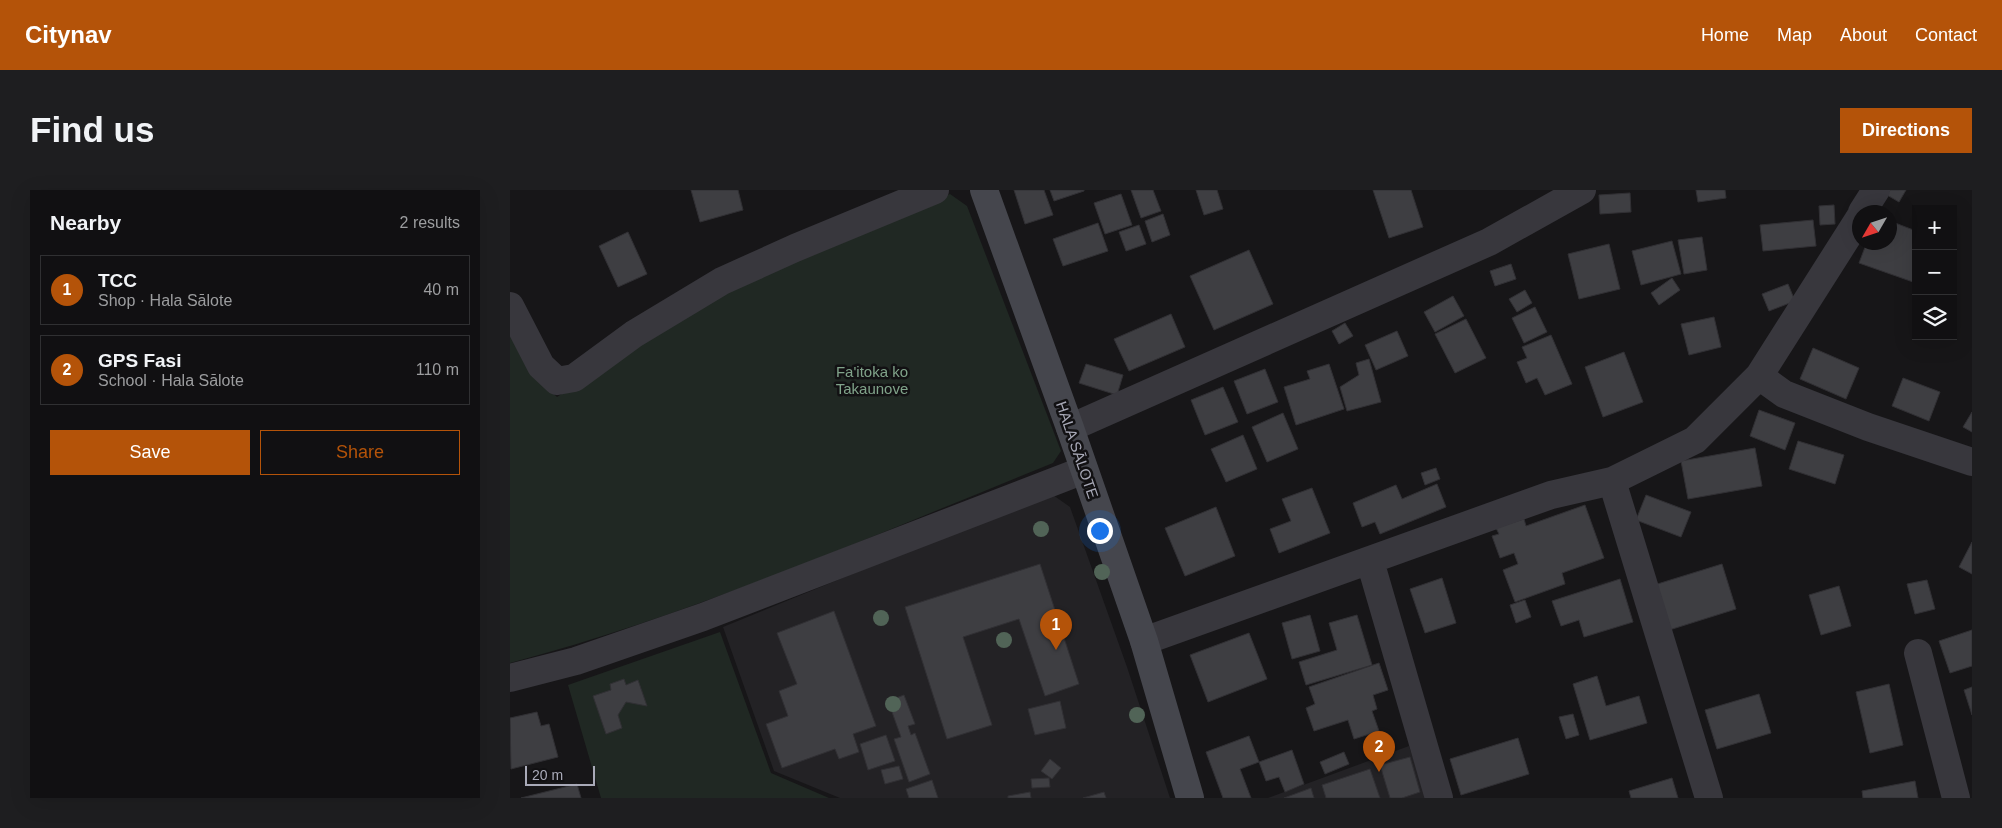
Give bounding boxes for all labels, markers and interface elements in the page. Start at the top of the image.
text: Citynav [25,21,112,48]
text: Home [1701,25,1749,45]
text: Map [1777,25,1812,45]
text: About [1840,25,1887,45]
text: Contact [1915,25,1977,45]
button: Directions [1840,108,1972,153]
text: Find us [30,110,154,149]
north arrow [1852,205,1897,250]
map controls [1912,205,1957,340]
button: + [1912,205,1957,250]
text: Nearby [50,211,121,234]
text: 2 results [400,214,460,231]
button: − [1912,250,1957,295]
text: TCC [98,270,137,291]
text: 1 [63,281,71,298]
text: 40 m [423,281,459,298]
text: Shop · Hala Sālote [98,292,232,309]
button: layers [1912,295,1957,340]
text: GPS Fasi [98,350,181,371]
text: 2 [63,361,71,378]
text: 110 m [416,361,459,378]
park label: Fa'itoka ko Takaunove [836,363,908,397]
text: School · Hala Sālote [98,372,244,389]
street label: HALA SĀLOTE [1053,399,1102,501]
button: Save [50,430,250,475]
button: Share [260,430,460,475]
your location [1087,518,1113,544]
pin: 1 [1040,609,1072,650]
pin: 2 [1363,731,1395,772]
scale bar [525,763,595,786]
text: 20 m [532,767,563,783]

